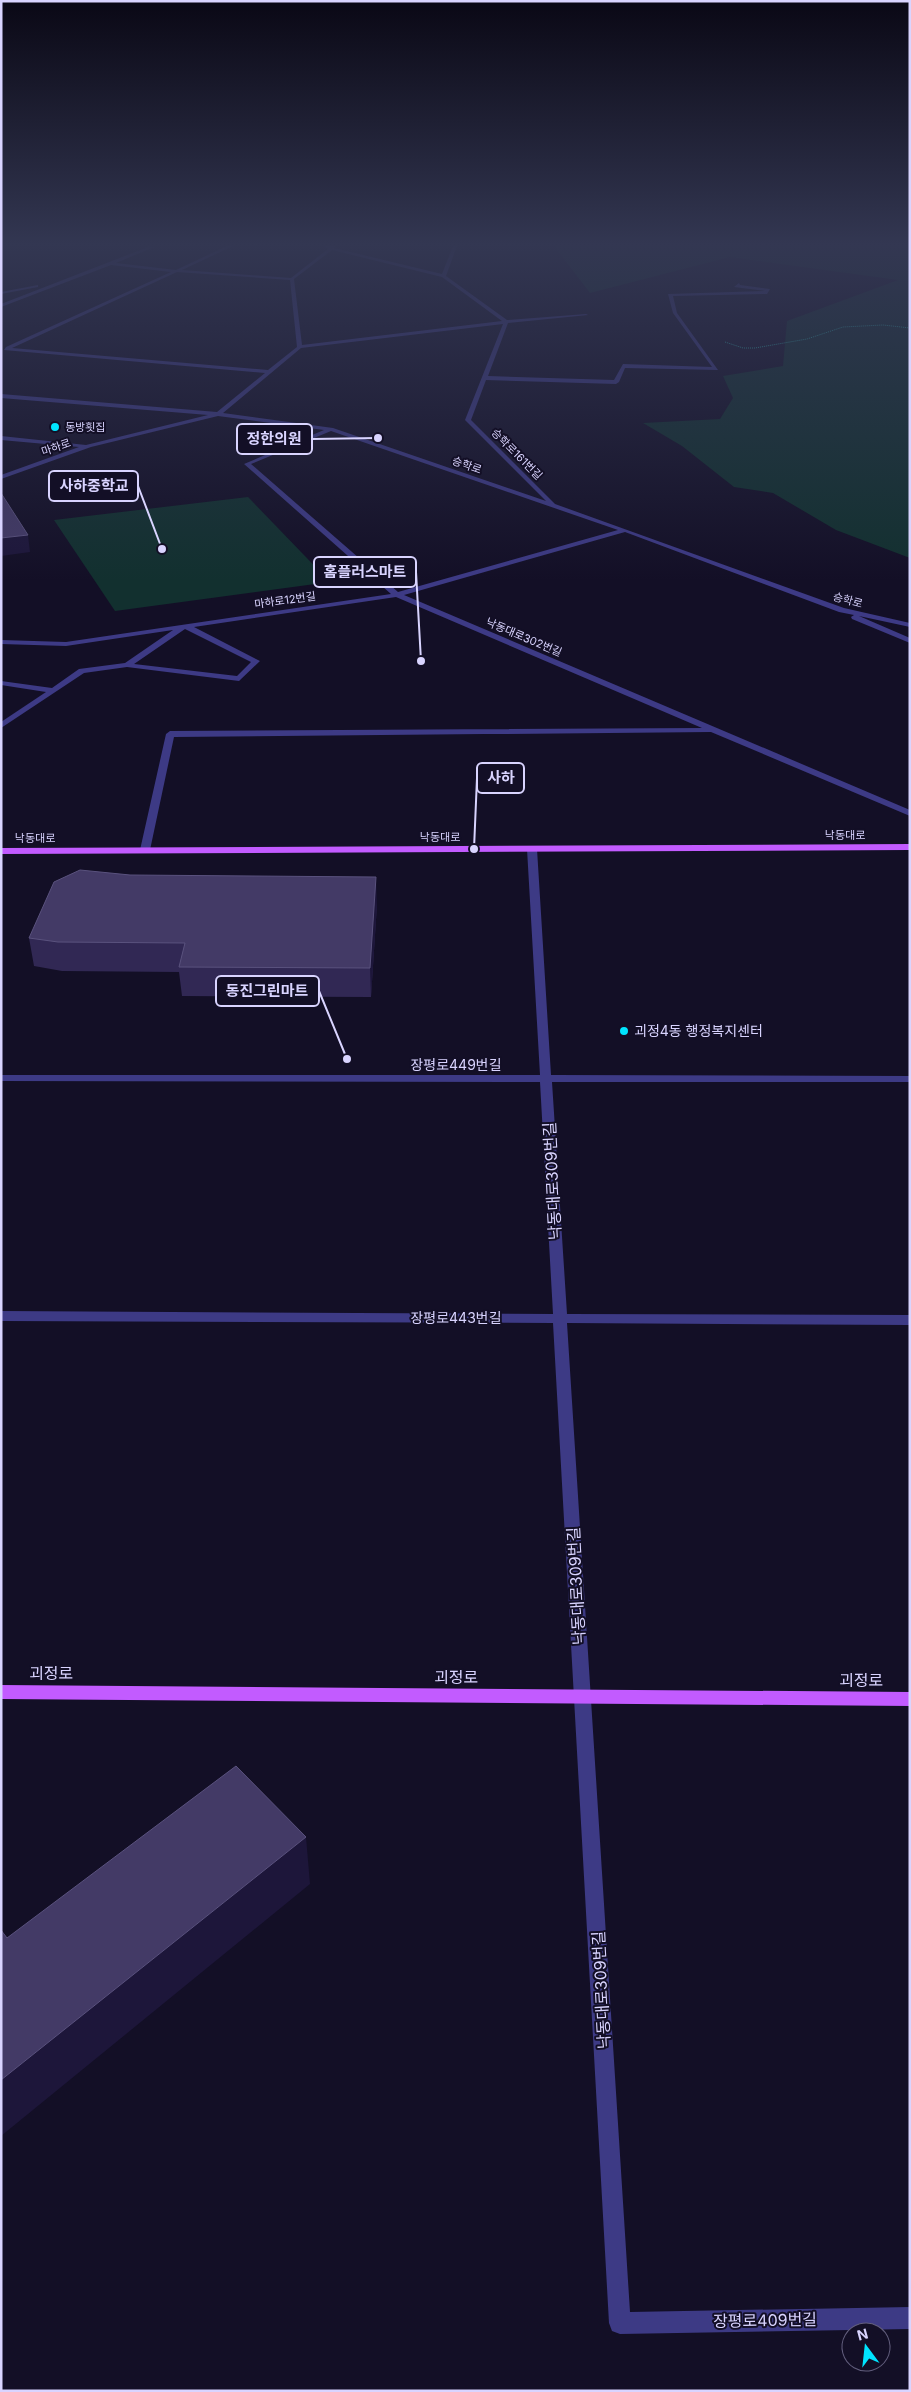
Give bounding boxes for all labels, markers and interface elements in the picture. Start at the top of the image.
place label: 동방횟집 [65,420,105,434]
marker: 동방횟집 [49,421,61,433]
callout: 정한의원 [237,424,312,454]
street label: 승학로161번길 [489,426,545,482]
text: 정한의원 [246,429,302,448]
street label: 마하로 [39,435,73,459]
street label: 승학로 [450,453,484,477]
callout: 사하중학교 [49,471,138,501]
text: 사하중학교 [59,476,129,495]
callout: 홈플러스마트 [314,557,416,587]
text: 홈플러스마트 [324,562,407,581]
street label: 마하로12번길 [253,589,317,611]
street label: 승학로 [832,589,864,611]
street label: 낙동대로302번길 [484,615,564,659]
callout: 사하 [477,763,524,793]
text: 사하 [487,768,515,787]
street label: 낙동대로 [825,828,865,842]
street label: 낙동대로 [420,830,460,844]
street label: 낙동대로 [15,831,55,845]
callout: 동진그린마트 [216,976,319,1006]
text: 동진그린마트 [226,981,309,1000]
place label: 괴정4동 행정복지센터 [634,1022,763,1039]
marker: 괴정4동 행정복지센터 [618,1025,630,1037]
street label: 장평로449번길 [410,1056,502,1073]
street label: 낙동대로309번길 [539,1121,565,1241]
street label: 장평로443번길 [410,1309,502,1326]
street label: 낙동대로309번길 [563,1526,589,1646]
street label: 괴정로 [29,1663,73,1683]
street label: 괴정로 [434,1667,478,1687]
street label: 괴정로 [839,1670,883,1690]
street label: 낙동대로309번길 [588,1930,614,2050]
street label: 장평로409번길 [713,2309,817,2331]
north arrow [841,2322,891,2372]
text: N [855,2324,870,2344]

